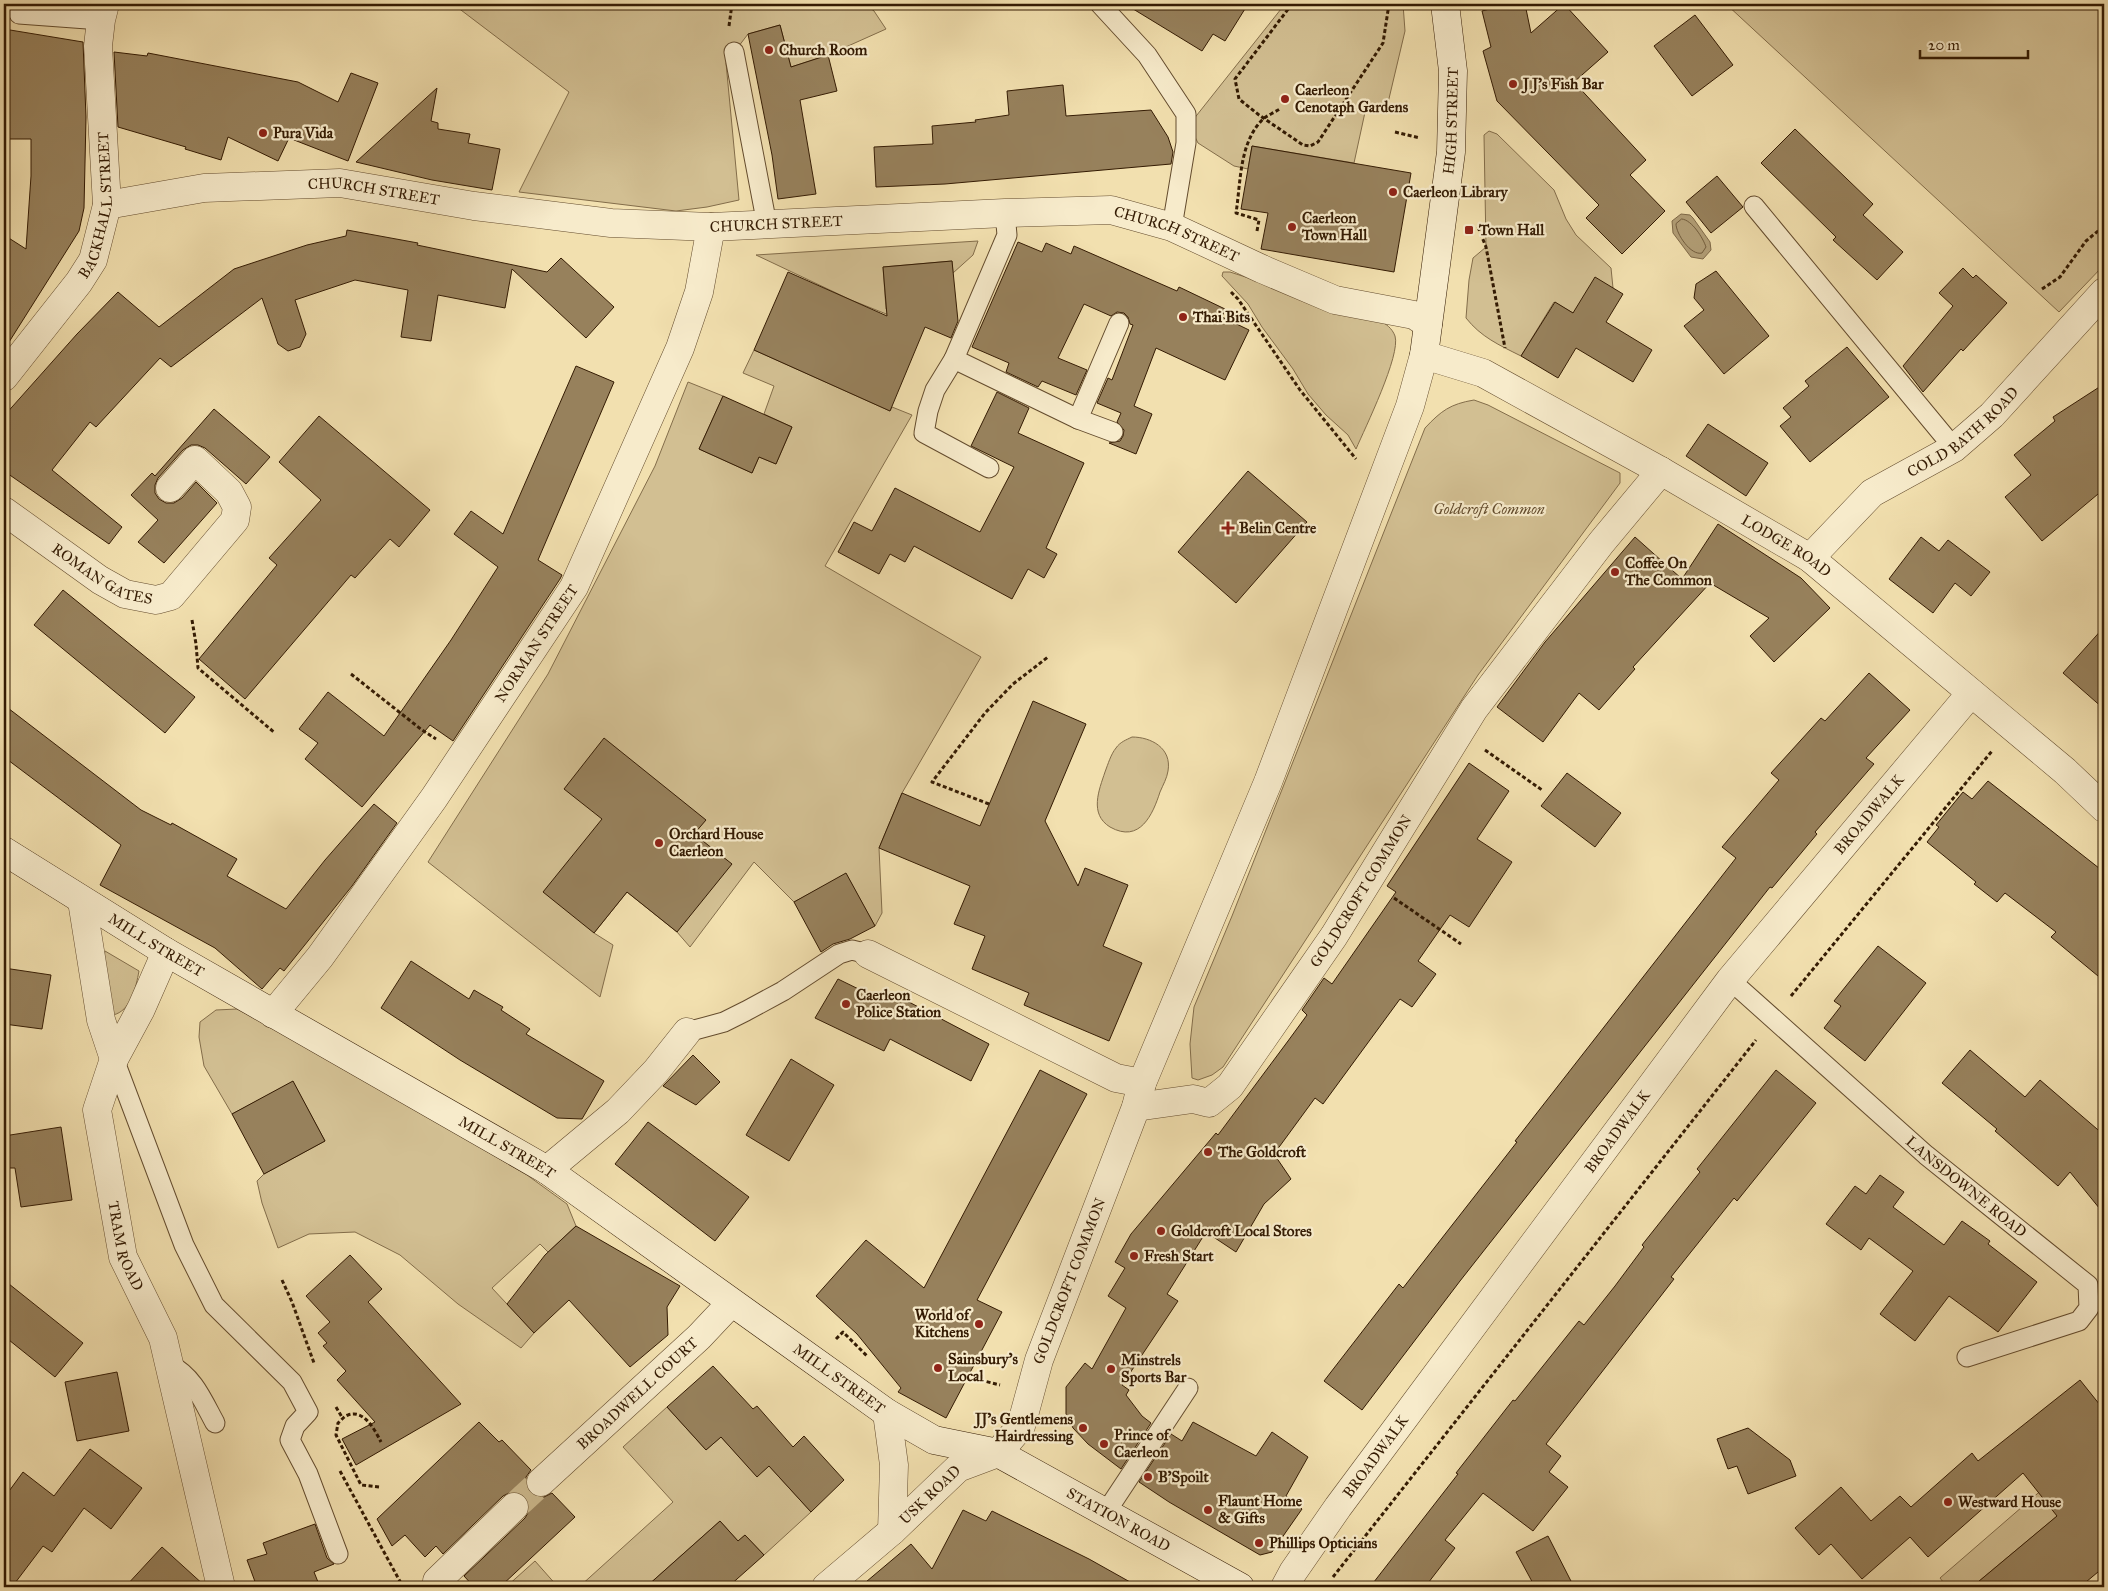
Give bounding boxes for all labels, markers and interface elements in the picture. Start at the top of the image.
scale bar [1920,28,2028,60]
text: 20 m [1928,36,1960,54]
place label: Church Room [779,41,868,59]
marker: Church Room [763,44,775,56]
street label: HIGH STREET [1439,67,1462,176]
place label: J J's Fish Bar [1521,75,1604,94]
marker: J J's Fish Bar [1507,78,1519,90]
place label: Caerleon Cenotaph Gardens [1295,81,1409,117]
marker: Caerleon Cenotaph Gardens [1279,93,1291,105]
place label: Pura Vida [273,124,334,142]
marker: Pura Vida [257,127,269,139]
street label: BACKHALL STREET [75,131,116,282]
street label: CHURCH STREET [308,174,441,209]
place label: Caerleon Library [1403,183,1509,202]
marker: Caerleon Library [1387,186,1399,198]
street label: CHURCH STREET [1112,202,1242,266]
place label: Caerleon Town Hall [1301,209,1368,244]
street label: CHURCH STREET [709,212,843,236]
marker: Caerleon Town Hall [1286,221,1298,233]
place label: Town Hall [1478,221,1545,239]
marker: Town Hall [1463,224,1475,236]
place label: Thai Bits [1192,308,1251,326]
marker: Thai Bits [1177,311,1189,323]
street label: COLD BATH ROAD [1904,383,2022,481]
park label: Goldcroft Common [1433,500,1545,518]
street label: LODGE ROAD [1738,511,1835,581]
place label: Belin Centre [1239,519,1317,537]
marker: Belin Centre [1221,521,1235,535]
street label: ROMAN GATES [49,539,154,608]
place label: Coffee On The Common [1624,554,1713,589]
marker: Coffee On The Common [1609,566,1621,578]
street label: NORMAN STREET [491,581,582,706]
street label: BROADWALK [1830,771,1908,858]
street label: GOLDCROFT COMMON [1306,811,1416,971]
place label: Orchard House Caerleon [669,825,764,860]
marker: Orchard House Caerleon [653,837,665,849]
street label: MILL STREET [105,909,207,981]
place label: Caerleon Police Station [856,986,942,1021]
marker: Caerleon Police Station [840,998,852,1010]
street label: BROADWALK [1581,1086,1654,1176]
street label: MILL STREET [456,1112,559,1182]
street label: LANSDOWNE ROAD [1902,1132,2030,1241]
place label: The Goldcroft [1217,1143,1307,1161]
marker: The Goldcroft [1202,1146,1214,1158]
street label: GOLDCROFT COMMON [1029,1195,1109,1367]
street label: TRAM ROAD [104,1200,147,1294]
place label: Goldcroft Local Stores [1171,1222,1312,1240]
marker: Goldcroft Local Stores [1155,1225,1167,1237]
place label: Fresh Start [1144,1247,1214,1265]
marker: Fresh Start [1128,1250,1140,1262]
place label: World of Kitchens [915,1306,972,1341]
marker: World of Kitchens [973,1318,985,1330]
street label: BROADWELL COURT [573,1334,702,1453]
street label: MILL STREET [790,1340,889,1418]
place label: Sainsbury's Local [948,1350,1018,1385]
place label: Minstrels Sports Bar [1121,1351,1187,1387]
marker: Sainsbury's Local [932,1362,944,1374]
marker: Minstrels Sports Bar [1105,1363,1117,1375]
place label: JJ's Gentlemens Hairdressing [973,1410,1074,1446]
street label: BROADWALK [1339,1411,1412,1501]
marker: JJ's Gentlemens Hairdressing [1077,1422,1089,1434]
place label: Prince of Caerleon [1114,1426,1172,1461]
marker: Prince of Caerleon [1098,1438,1110,1450]
street label: USK ROAD [896,1461,964,1528]
place label: B'Spoilt [1158,1468,1209,1487]
marker: B'Spoilt [1142,1471,1154,1483]
street label: STATION ROAD [1064,1484,1174,1556]
place label: Flaunt Home & Gifts [1218,1492,1303,1527]
place label: Westward House [1958,1493,2062,1511]
marker: Westward House [1942,1496,1954,1508]
marker: Flaunt Home & Gifts [1202,1504,1214,1516]
place label: Phillips Opticians [1269,1534,1378,1553]
marker: Phillips Opticians [1253,1537,1265,1549]

